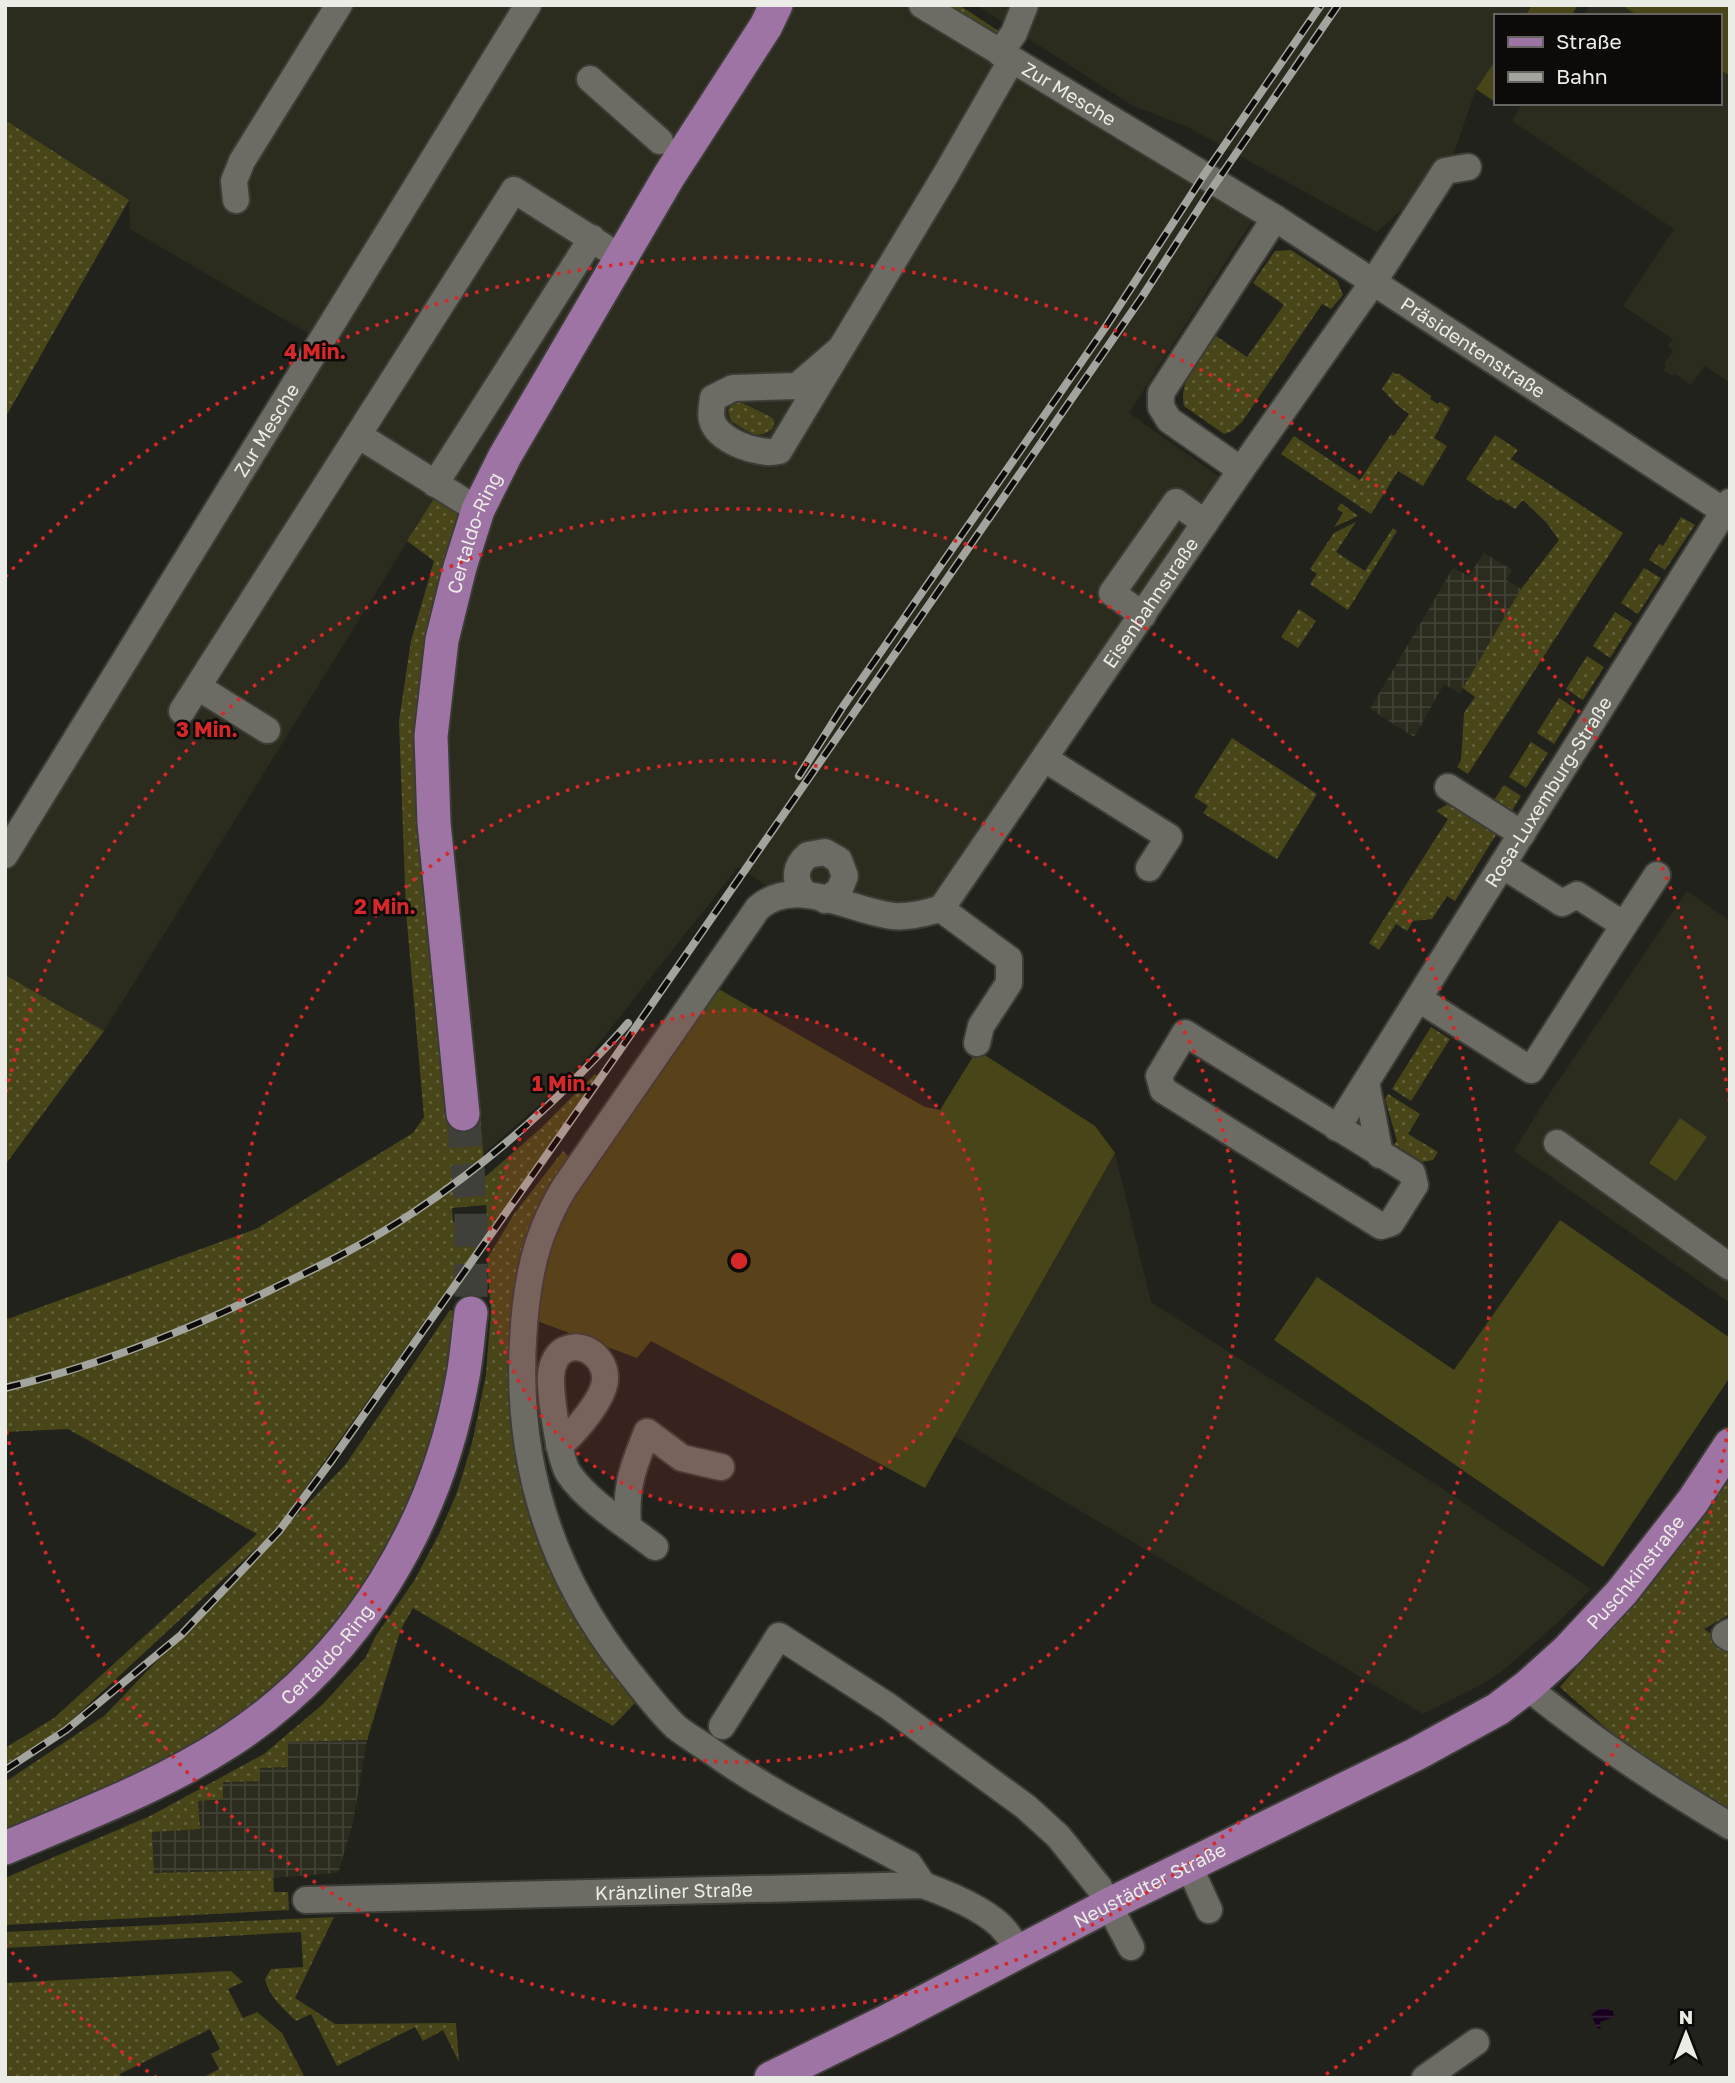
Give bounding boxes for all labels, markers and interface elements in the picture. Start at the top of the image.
legend [1494,14,1721,105]
text: Straße [1556,28,1622,54]
street label: Zur Mesche [1019,56,1121,130]
text: Bahn [1556,63,1608,89]
street label: Präsidentenstraße [1397,291,1550,402]
text: 4 Min. [284,338,346,364]
street label: Zur Mesche [229,379,303,481]
street label: Certaldo-Ring [442,468,506,596]
street label: Eisenbahnstraße [1097,533,1203,672]
street label: Rosa-Luxemburg-Straße [1479,692,1616,891]
text: 3 Min. [176,716,238,742]
text: 2 Min. [354,893,416,919]
text: 1 Min. [532,1070,592,1096]
centre of rings [727,1249,751,1273]
street label: Puschkinstraße [1581,1510,1689,1634]
street label: Certaldo-Ring [275,1599,378,1709]
street label: Neustädter Straße [1069,1837,1229,1932]
street label: Kränzliner Straße [595,1877,753,1904]
north arrow [1651,1999,1721,2069]
text: N [1679,2005,1693,2028]

